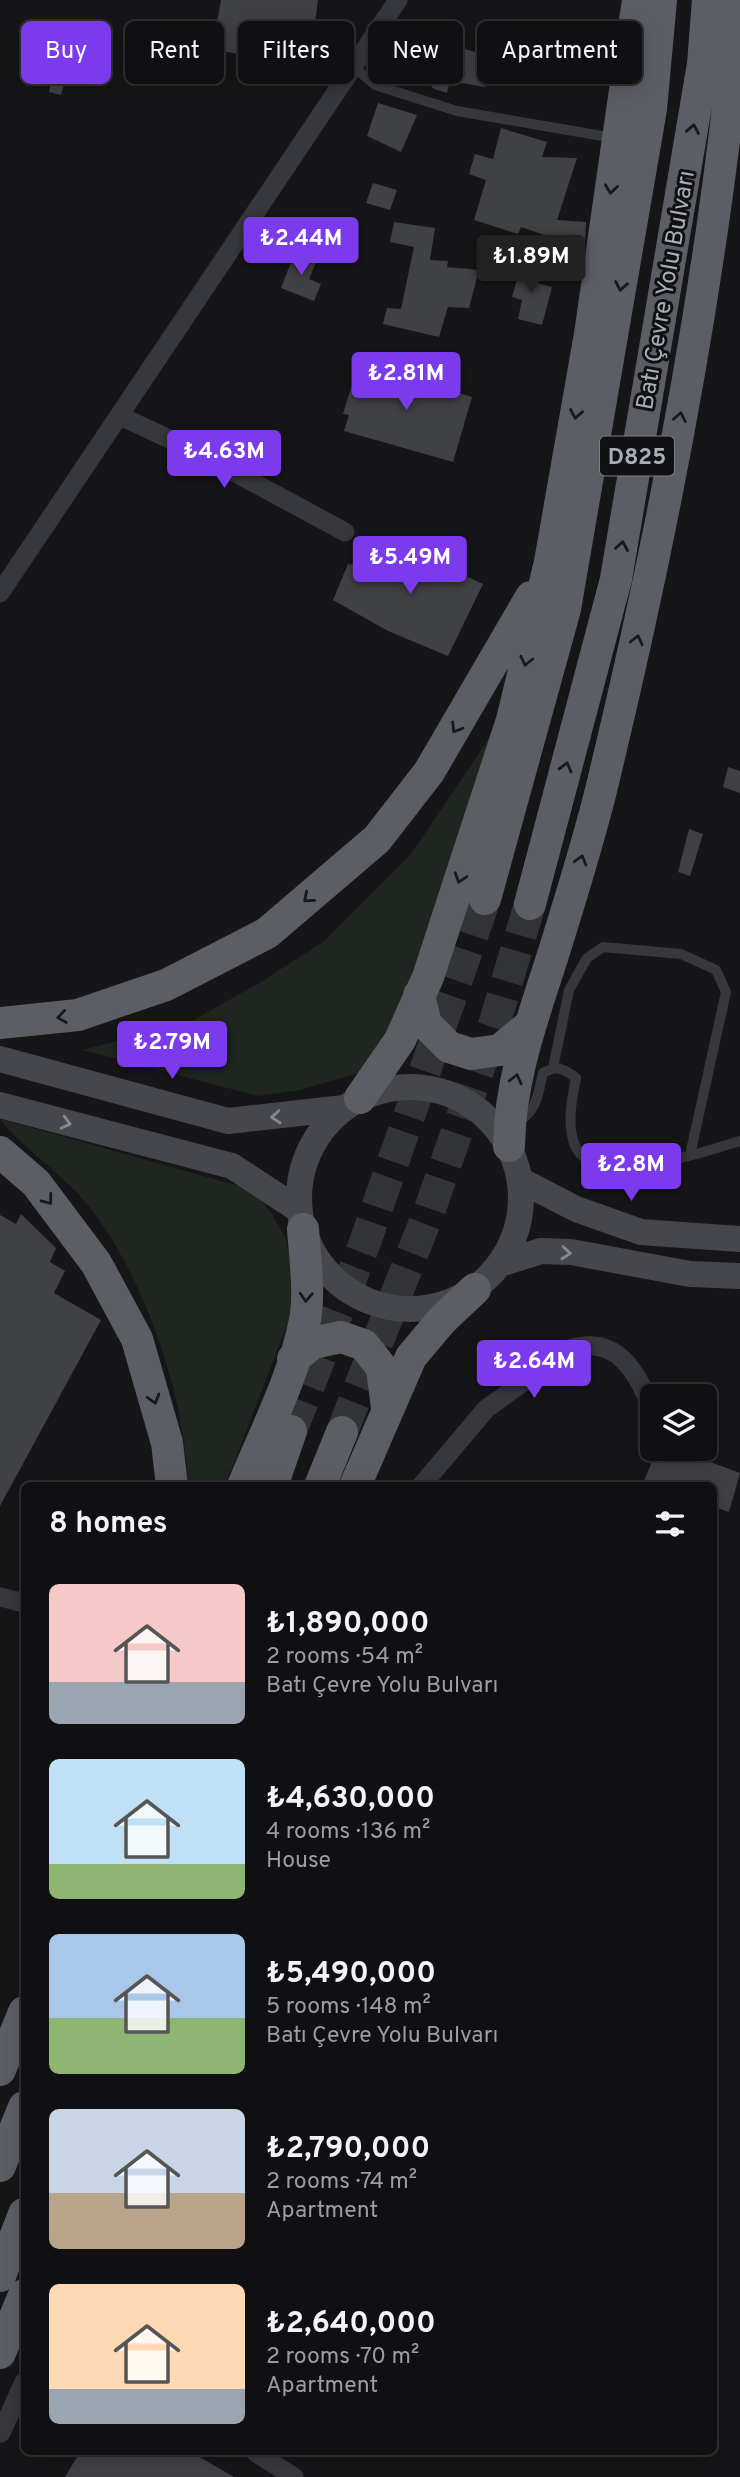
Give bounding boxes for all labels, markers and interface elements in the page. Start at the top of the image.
chip: Buy [21,21,111,84]
chip: Rent [125,21,224,84]
chip: Filters [238,21,354,84]
chip: New [368,21,463,84]
chip: Apartment [477,21,642,84]
one-way arrow [684,123,699,135]
street label: Batı Çevre Yolu Bulvarı [631,168,703,412]
one-way arrow [604,183,619,195]
pin: ₺2.44M [244,218,358,277]
text: ₺2.44M [260,225,342,254]
pin: ₺1.89M [474,236,588,295]
text: ₺1.89M [492,243,570,272]
one-way arrow [614,280,629,292]
pin: ₺2.81M [349,352,463,412]
text: ₺2.81M [368,360,444,389]
one-way arrow [569,408,584,420]
one-way arrow [672,411,687,423]
pin: ₺4.63M [167,430,281,490]
road number: D825 [600,436,674,476]
text: ₺4.63M [183,438,265,467]
pin: ₺5.49M [353,536,467,596]
one-way arrow [614,540,629,552]
text: ₺5.49M [369,544,451,573]
one-way arrow [629,634,643,646]
one-way arrow [520,654,535,666]
one-way arrow [452,720,465,733]
one-way arrow [558,761,572,773]
one-way arrow [572,855,587,867]
one-way arrow [454,871,468,884]
one-way arrow [303,890,316,902]
one-way arrow [56,1009,68,1024]
pin: ₺2.79M [115,1021,229,1081]
text: ₺2.79M [133,1029,211,1058]
one-way arrow [508,1073,522,1085]
one-way arrow [271,1109,282,1124]
one-way arrow [60,1115,72,1129]
pin: ₺2.8M [582,1144,680,1203]
text: ₺2.8M [597,1151,665,1180]
one-way arrow [40,1192,53,1205]
one-way arrow [561,1245,572,1260]
one-way arrow [298,1292,313,1303]
pin: ₺2.64M [477,1340,591,1400]
text: ₺2.64M [493,1348,575,1377]
map controls [640,1384,717,1461]
button: layers [640,1384,717,1461]
one-way arrow [146,1392,160,1404]
icon: filters [651,1505,689,1543]
text: 8 homes [49,1506,168,1543]
text: ₺1,890,000 [266,1606,429,1643]
icon: home [105,1612,189,1696]
text: 2 rooms · 54 m² [266,1643,423,1672]
text: Batı Çevre Yolu Bulvarı [266,1672,498,1701]
text: ₺4,630,000 [266,1781,435,1818]
icon: home [105,1787,189,1871]
text: 4 rooms · 136 m² [266,1818,430,1847]
text: House [266,1847,331,1876]
text: ₺5,490,000 [266,1956,436,1993]
icon: home [105,1962,189,2046]
text: 5 rooms · 148 m² [266,1993,431,2022]
text: Batı Çevre Yolu Bulvarı [266,2022,498,2051]
text: ₺2,790,000 [266,2131,430,2168]
icon: home [105,2137,189,2221]
text: 2 rooms · 74 m² [266,2168,417,2197]
text: Apartment [266,2197,378,2226]
text: ₺2,640,000 [266,2306,436,2343]
icon: home [105,2312,189,2396]
text: 2 rooms · 70 m² [266,2343,419,2372]
text: Apartment [266,2372,378,2401]

